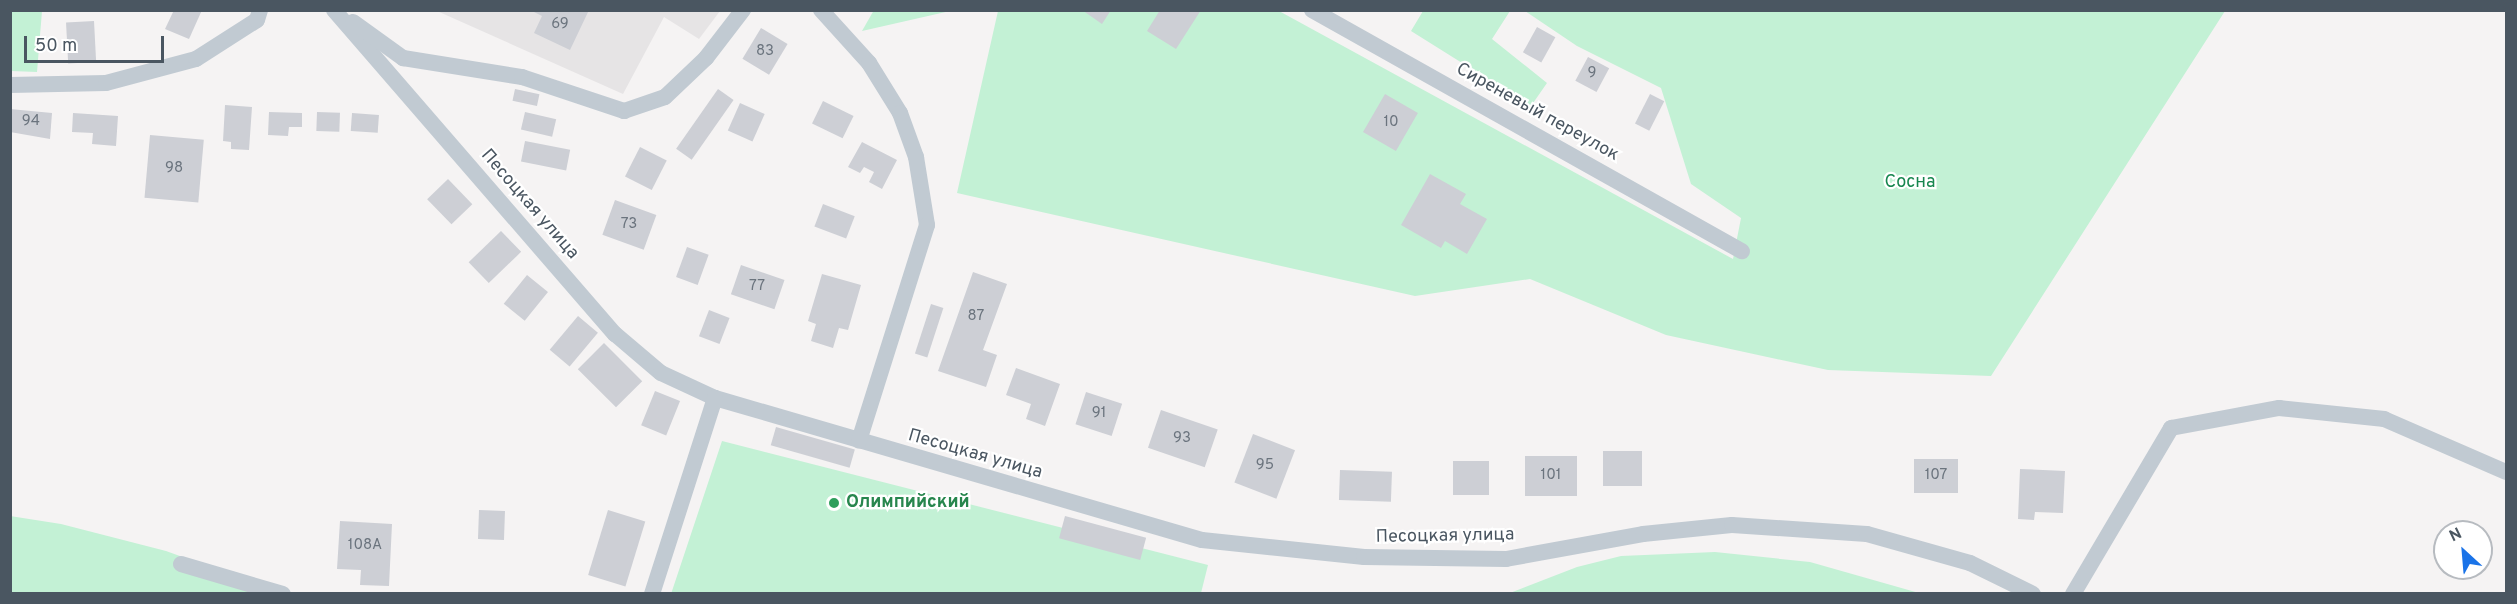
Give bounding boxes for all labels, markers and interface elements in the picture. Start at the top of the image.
house number: 69 [551,16,569,34]
scale bar [27,24,166,62]
text: 50 m [35,35,77,58]
house number: 83 [756,43,774,61]
street label: Сиреневый переулок [1452,59,1622,167]
house number: 9 [1588,65,1596,83]
house number: 94 [22,113,40,131]
house number: 10 [1383,114,1399,132]
street label: Песоцкая улица [475,146,583,264]
house number: 98 [165,160,183,178]
park label: Сосна [1884,172,1936,194]
house number: 73 [621,216,637,234]
house number: 77 [749,278,765,296]
house number: 87 [968,308,984,326]
house number: 91 [1092,405,1106,423]
street label: Песоцкая улица [905,426,1045,484]
house number: 93 [1173,430,1191,448]
house number: 95 [1256,457,1274,475]
house number: 101 [1541,467,1561,485]
house number: 107 [1925,467,1947,485]
place label: Олимпийский [846,492,970,514]
marker: Олимпийский [827,496,841,510]
north arrow [2433,520,2493,580]
text: N [2446,524,2466,547]
street label: Песоцкая улица [1375,525,1515,549]
house number: 108А [348,537,382,555]

